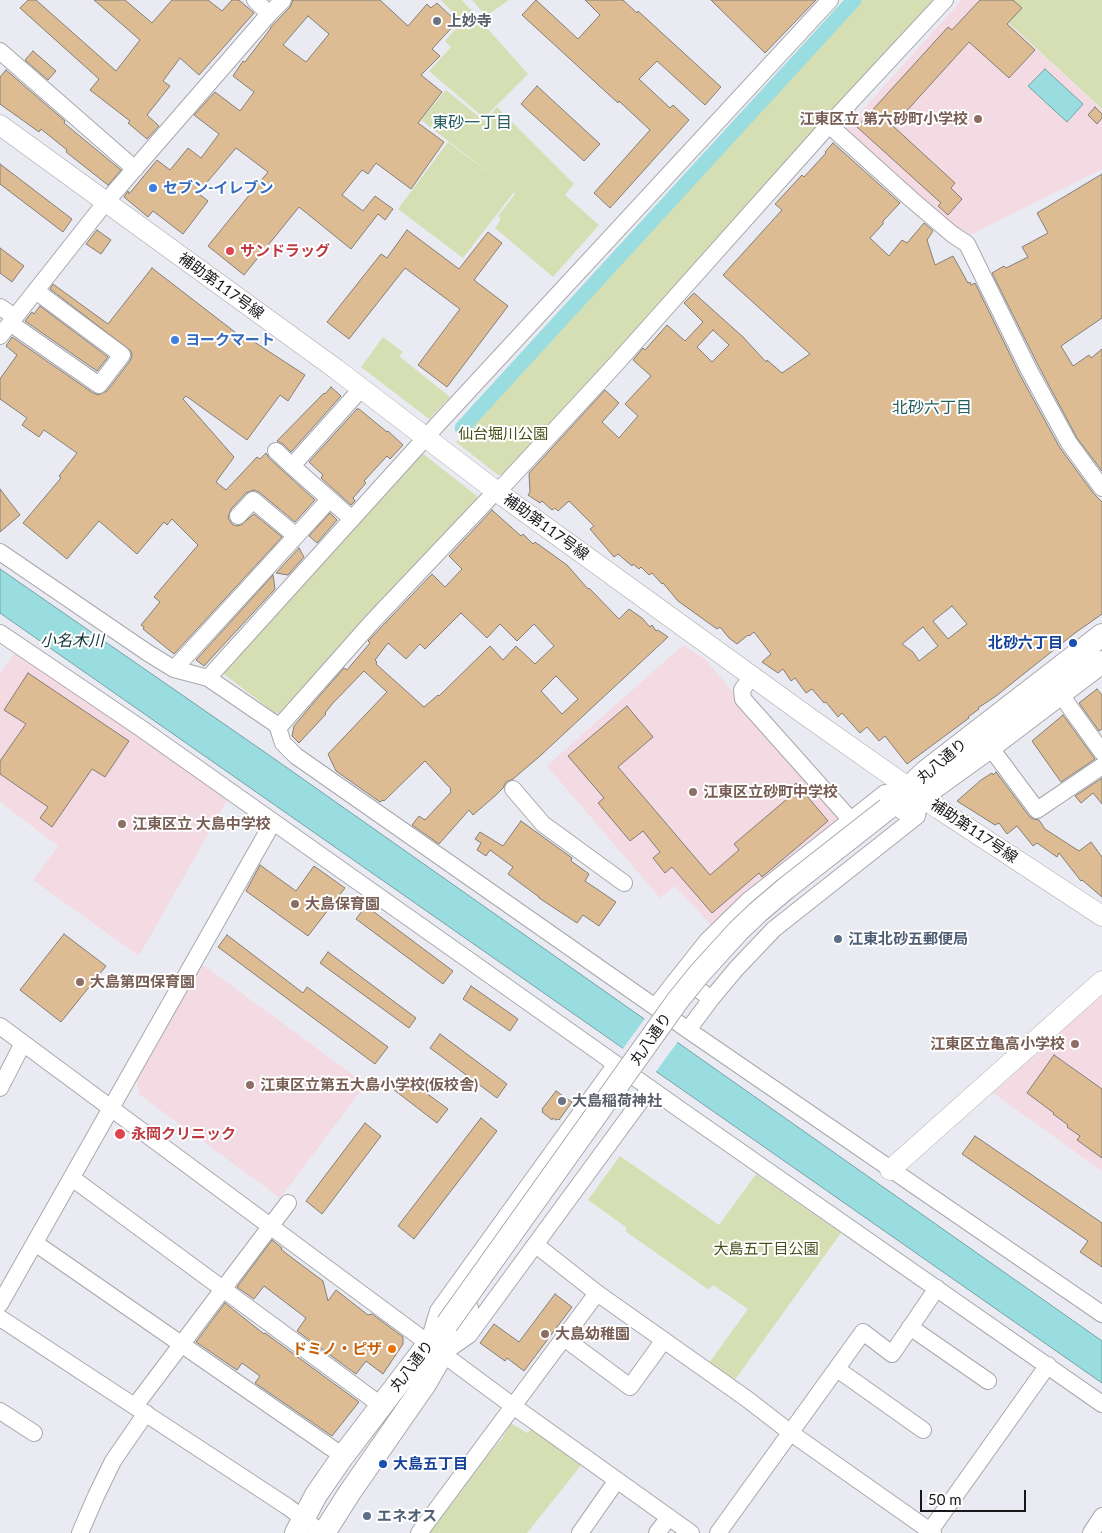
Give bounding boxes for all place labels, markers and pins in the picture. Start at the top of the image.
place label: 上妙寺 [447,12,492,30]
marker: 上妙寺 [431,15,443,27]
place label: 江東区立 第六砂町小学校 [799,110,968,128]
marker: 江東区立 第六砂町小学校 [972,113,984,125]
place label: セブン-イレブン [163,179,274,197]
marker: セブン-イレブン [147,182,159,194]
place label: サンドラッグ [240,242,330,260]
marker: サンドラッグ [224,245,236,257]
place label: ヨークマート [185,331,275,349]
marker: ヨークマート [169,334,181,346]
place label: 北砂六丁目 [988,634,1063,652]
marker: 北砂六丁目 [1067,637,1079,649]
place label: 江東区立砂町中学校 [703,783,838,801]
marker: 江東区立砂町中学校 [687,786,699,798]
place label: 江東区立 大島中学校 [132,815,271,833]
marker: 江東区立 大島中学校 [116,818,128,830]
place label: 大島保育園 [305,895,380,913]
marker: 大島保育園 [289,898,301,910]
place label: 江東北砂五郵便局 [848,930,968,948]
marker: 江東北砂五郵便局 [832,933,844,945]
place label: 大島第四保育園 [90,973,195,991]
marker: 大島第四保育園 [74,976,86,988]
place label: 江東区立亀高小学校 [930,1035,1065,1053]
marker: 江東区立亀高小学校 [1069,1038,1081,1050]
place label: 江東区立第五大島小学校(仮校舎) [260,1076,478,1094]
marker: 江東区立第五大島小学校(仮校舎) [244,1079,256,1091]
place label: 大島稲荷神社 [572,1092,662,1110]
marker: 大島稲荷神社 [556,1095,568,1107]
place label: 永岡クリニック [131,1125,236,1143]
marker: 永岡クリニック [113,1127,127,1141]
place label: 大島幼稚園 [555,1325,630,1343]
marker: 大島幼稚園 [539,1328,551,1340]
place label: ドミノ・ピザ [292,1340,382,1358]
marker: ドミノ・ピザ [386,1343,398,1355]
place label: 大島五丁目 [393,1455,468,1473]
marker: 大島五丁目 [377,1458,389,1470]
place label: エネオス [377,1507,437,1525]
marker: エネオス [361,1510,373,1522]

